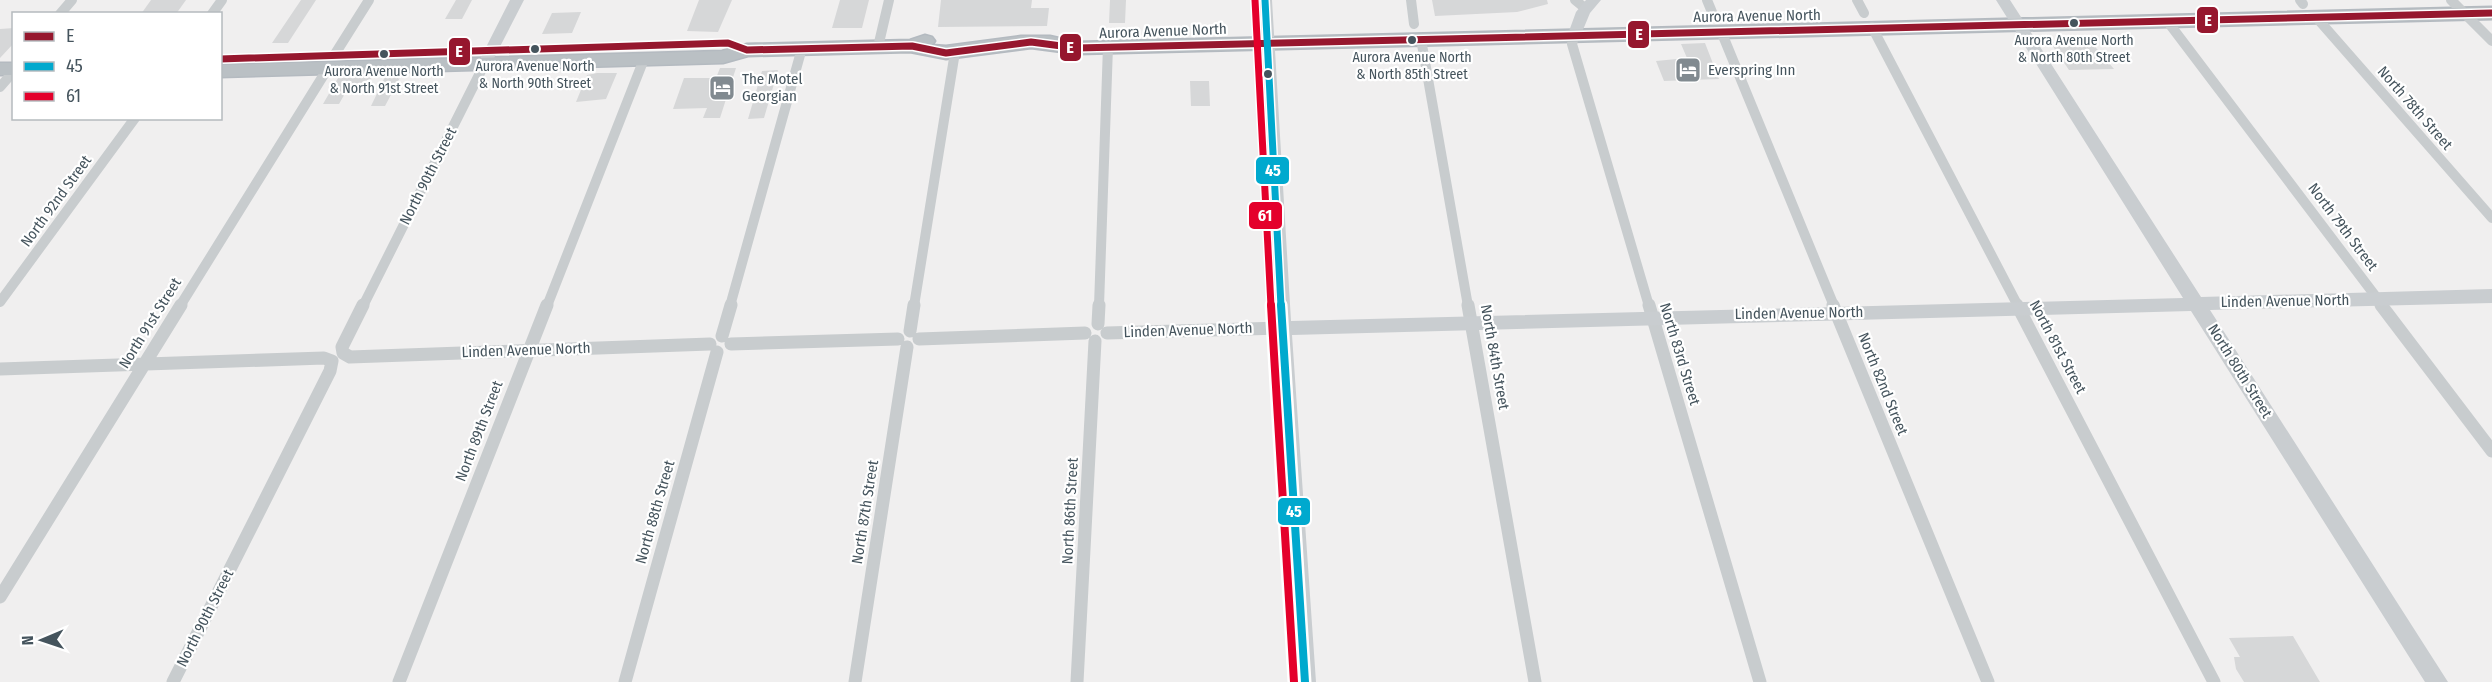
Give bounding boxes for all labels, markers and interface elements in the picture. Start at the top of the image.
street label: Aurora Avenue North [1693,6,1821,26]
line badge: E [2196,6,2219,34]
text: E [2204,11,2212,30]
legend [12,12,222,120]
marker: Aurora Avenue North & North 80th Street [2068,17,2080,29]
street label: Aurora Avenue North [1099,20,1227,42]
line badge: E [1627,20,1650,49]
text: E [66,25,74,47]
text: E [1635,25,1643,44]
place label: Aurora Avenue North & North 80th Street [2014,32,2134,66]
line badge: E [1059,33,1082,62]
marker: Aurora Avenue North & North 85th Street [1406,34,1418,46]
line badge: E [448,37,471,66]
text: E [1066,38,1074,57]
text: E [455,42,463,61]
marker: Aurora Avenue North & North 90th Street [529,43,541,55]
marker: Aurora Avenue North & North 91st Street [378,48,390,60]
place label: Aurora Avenue North & North 85th Street [1352,49,1472,83]
text: 45 [66,55,83,77]
hotel icon: Everspring Inn [1673,55,1703,85]
place label: Aurora Avenue North & North 90th Street [475,58,595,92]
place label: Everspring Inn [1708,61,1795,79]
street label: North 78th Street [2374,62,2456,154]
place label: Aurora Avenue North & North 91st Street [324,63,444,97]
unlabelled marker [1262,68,1274,80]
place label: The Motel Georgian [742,70,802,105]
hotel icon: The Motel Georgian [707,73,737,103]
text: 61 [66,85,81,107]
street label: North 90th Street [396,124,460,228]
street label: North 92nd Street [17,152,95,250]
line badge: 45 [1255,156,1290,185]
text: 45 [1265,161,1281,180]
street label: North 79th Street [2304,180,2382,274]
line badge: 61 [1248,201,1283,230]
text: 61 [1258,206,1272,225]
street label: North 91st Street [115,274,185,372]
street label: Linden Avenue North [2220,291,2350,311]
street label: North 81st Street [2026,297,2090,397]
street label: North 83rd Street [1656,301,1704,407]
street label: North 84th Street [1477,303,1513,411]
street label: Linden Avenue North [1734,303,1864,323]
street label: Linden Avenue North [1123,319,1253,341]
street label: North 80th Street [2204,321,2276,421]
street label: North 82nd Street [1854,330,1912,438]
street label: Linden Avenue North [461,339,591,361]
street label: North 89th Street [452,378,506,484]
street label: North 86th Street [1058,457,1082,565]
street label: North 88th Street [632,458,678,566]
street label: North 87th Street [848,459,882,565]
line badge: 45 [1277,497,1311,526]
text: 45 [1286,502,1302,521]
street label: North 90th Street [173,566,237,670]
north arrow [12,610,72,670]
text: N [18,635,37,646]

